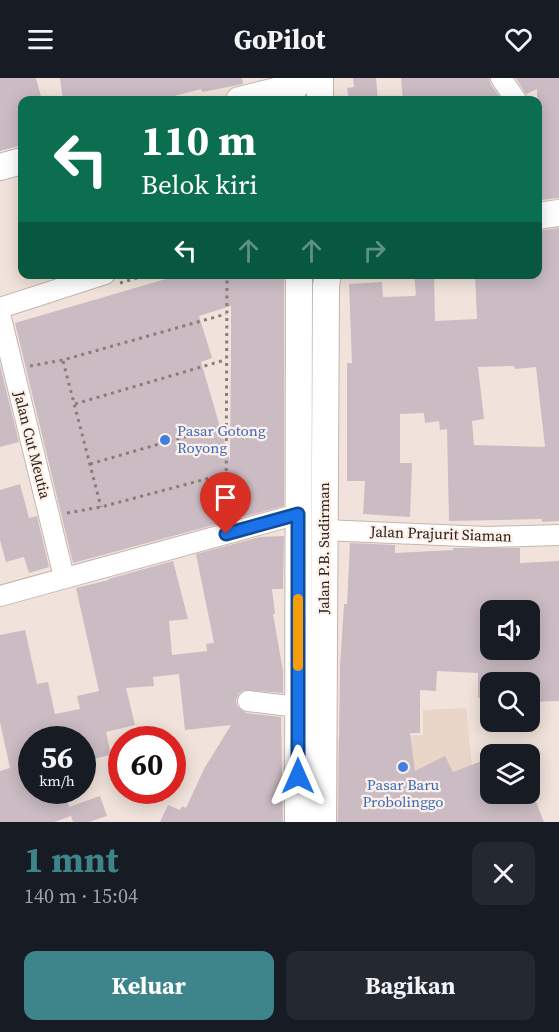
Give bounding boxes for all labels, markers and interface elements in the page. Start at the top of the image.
text: GoPilot [234,21,325,58]
icon: menu [24,23,57,56]
icon: heart [502,23,535,56]
text: 110 m [141,111,256,169]
icon: left [42,120,120,198]
text: Belok kiri [141,166,257,203]
icon: left [169,234,202,267]
icon: ahead [232,234,265,267]
icon: ahead [295,234,328,267]
icon: right [358,234,391,267]
street label: Jalan Cut Meutia [9,388,56,501]
place label: Pasar Gotong Royong [177,420,266,458]
marker: Pasar Gotong Royong [158,433,172,447]
pin [200,472,251,534]
icon: arrive [209,481,242,514]
street label: Jalan P.B. Sudirman [313,482,334,615]
street label: Jalan Prajurit Siaman [369,520,512,546]
map controls [480,600,540,804]
button: sound [480,600,540,660]
button: search [480,672,540,732]
speed limit sign: 60 [108,726,186,804]
text: 56 [41,737,73,778]
position arrow [266,744,330,808]
button: layers [480,744,540,804]
marker: Pasar Baru Probolinggo [396,760,410,774]
text: km/h [39,770,75,791]
place label: Pasar Baru Probolinggo [362,774,444,812]
text: 1 mnt [24,835,119,884]
button: close [472,842,535,905]
text: 140 m · 15:04 [24,882,138,910]
button: Keluar [24,951,274,1020]
button: Bagikan [286,951,535,1020]

